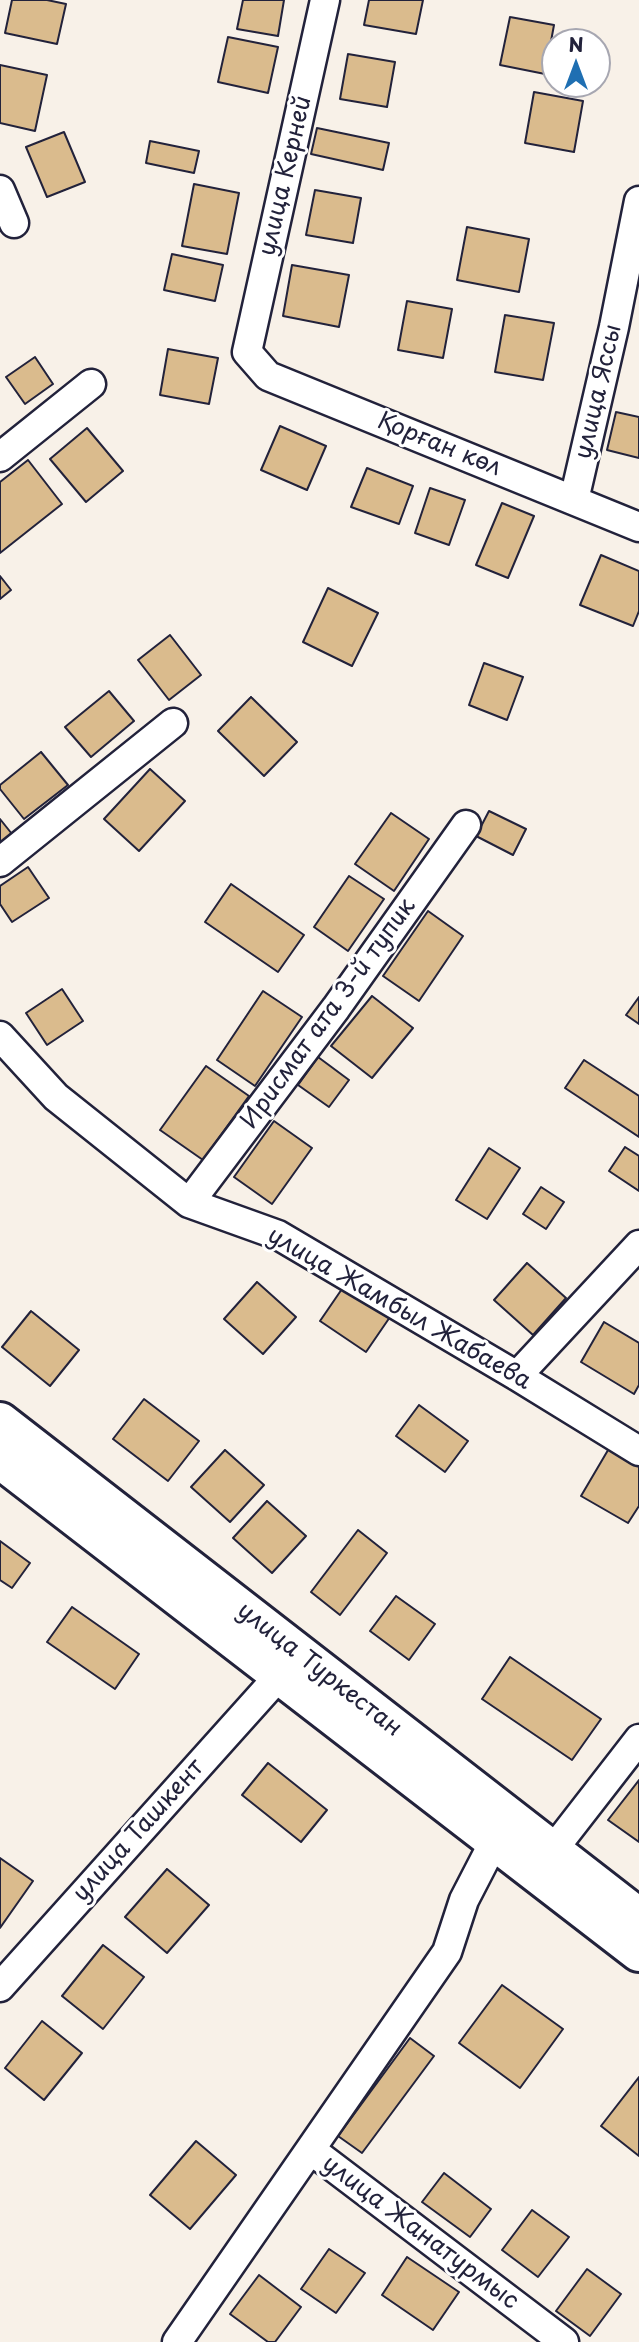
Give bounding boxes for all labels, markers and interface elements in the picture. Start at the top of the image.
north arrow [541,28,611,98]
text: N [568,30,584,58]
street label: улица Керней [254,93,318,259]
street label: улица Яссы [570,322,628,462]
street label: Қорған көл [373,407,505,483]
street label: Ирисмат ата 3-й тупик [236,893,422,1135]
street label: улица Жамбыл Жабаева [262,1222,536,1396]
street label: улица Туркестан [231,1597,407,1743]
street label: улица Ташкент [68,1754,210,1908]
street label: улица Жанатурмыс [316,2150,524,2316]

